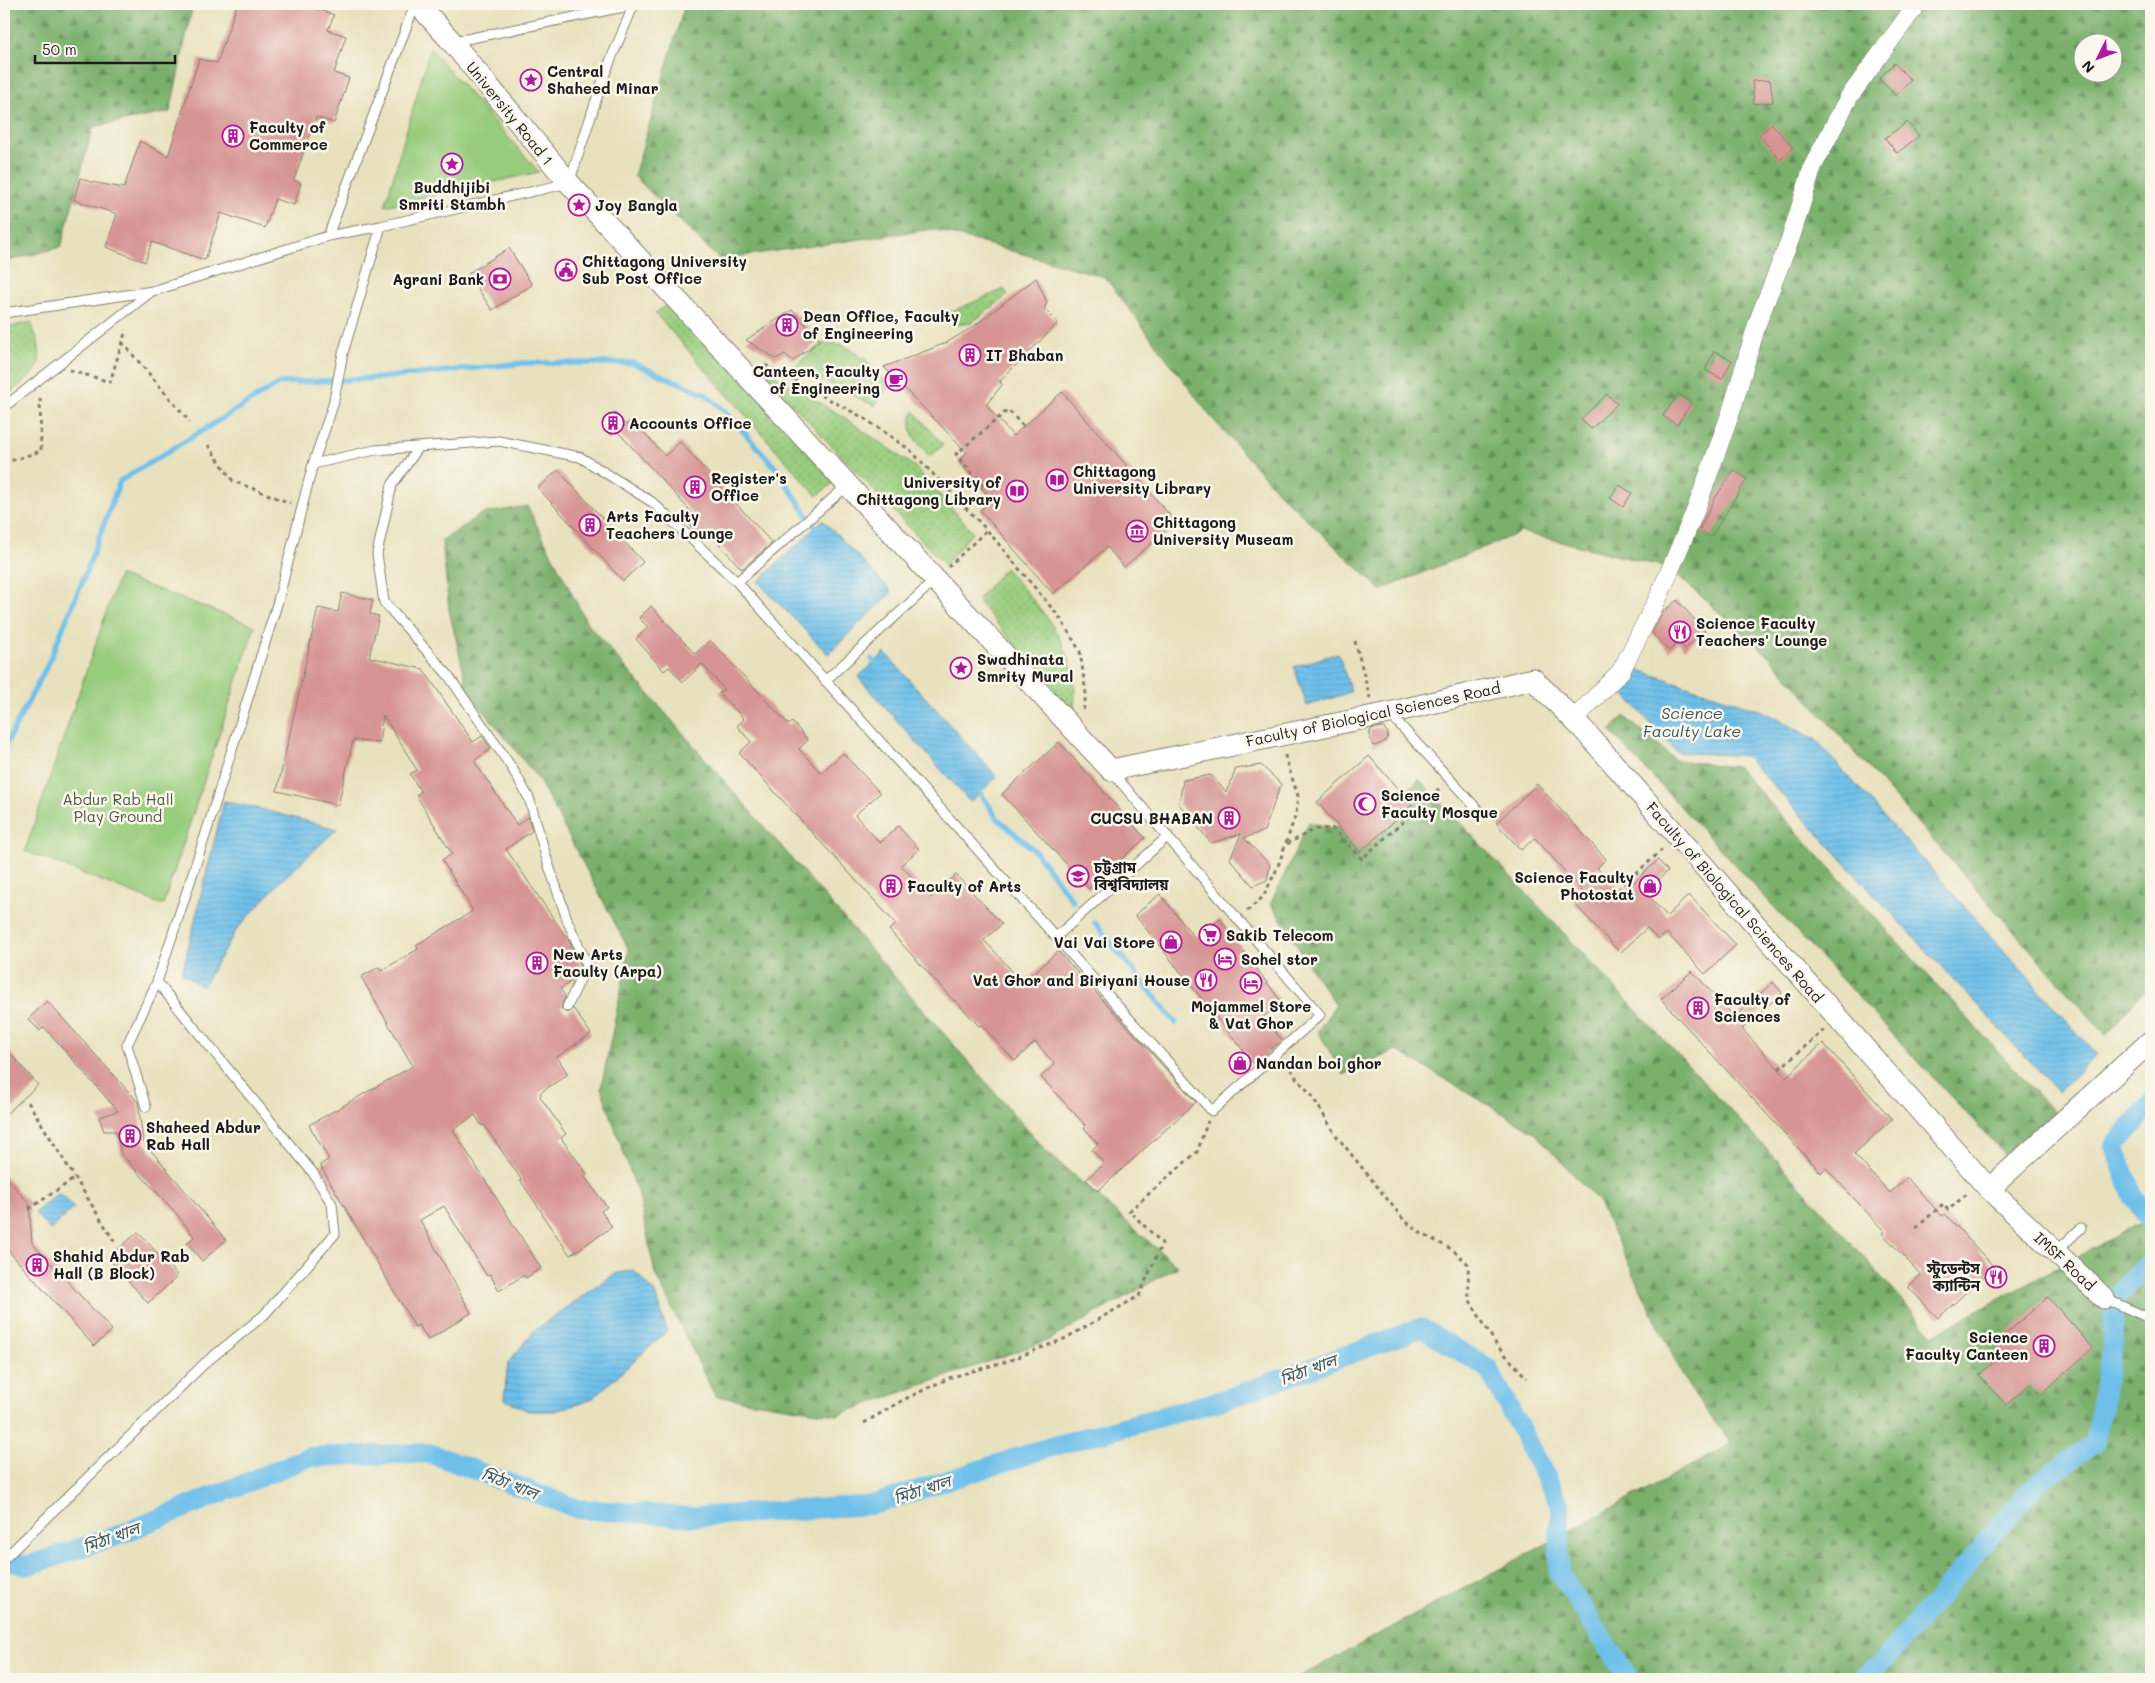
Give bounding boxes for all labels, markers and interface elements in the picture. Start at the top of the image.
scale bar [35,32,175,64]
north arrow [2072,32,2122,82]
text: 50 m [42,39,77,59]
street label: University Road 1 [462,57,558,169]
text: N [2077,57,2099,77]
place label: Central Shaheed Minar [547,61,659,98]
place icon: Central Shaheed Minar [519,68,543,92]
place label: Faculty of Commerce [249,117,328,154]
building icon: Faculty of Commerce [221,124,245,148]
place icon: Buddhijibi Smriti Stambh [440,152,464,176]
place label: Buddhijibi Smriti Stambh [399,177,506,214]
place icon: Joy Bangla [567,193,591,217]
place label: Joy Bangla [595,195,678,215]
place label: Chittagong University Sub Post Office [582,251,747,288]
public building icon: Chittagong University Sub Post Office [554,258,578,282]
bank icon: Agrani Bank [488,267,512,291]
place label: Agrani Bank [392,269,484,289]
place label: Dean Office, Faculty of Engineering [803,306,959,343]
building icon: Dean Office, Faculty of Engineering [775,313,799,337]
building icon: IT Bhaban [958,343,982,367]
place label: IT Bhaban [986,345,1063,365]
place label: Canteen, Faculty of Engineering [753,361,880,398]
cafe icon: Canteen, Faculty of Engineering [884,368,908,392]
building icon: Accounts Office [601,411,625,435]
place label: Accounts Office [629,413,751,433]
place label: Chittagong University Library [1073,461,1211,498]
place label: Register's Office [711,468,787,505]
library icon: Chittagong University Library [1045,468,1069,492]
place label: University of Chittagong Library [856,472,1002,509]
building icon: Register's Office [683,475,707,499]
library icon: University of Chittagong Library [1005,479,1029,503]
place label: Arts Faculty Teachers Lounge [606,506,733,543]
place label: Chittagong University Museam [1153,512,1293,549]
building icon: Arts Faculty Teachers Lounge [578,513,602,537]
museum icon: Chittagong University Museam [1125,519,1149,543]
place label: Science Faculty Teachers' Lounge [1696,613,1827,650]
restaurant icon: Science Faculty Teachers' Lounge [1668,620,1692,644]
place label: Swadhinata Smrity Mural [977,649,1073,686]
place icon: Swadhinata Smrity Mural [949,656,973,680]
street label: Faculty of Biological Sciences Road [1244,677,1502,751]
water label: Science Faculty Lake [1643,702,1741,741]
place label: Science Faculty Mosque [1381,785,1498,822]
park label: Abdur Rab Hall Play Ground [63,789,173,826]
mosque icon: Science Faculty Mosque [1353,792,1377,816]
street label: Faculty of Biological Sciences Road [1642,797,1828,1007]
building icon: CUCSU BHABAN [1217,806,1241,830]
place label: CUCSU BHABAN [1090,808,1213,828]
place label: চট্টগ্রাম বিশ্ববিদ্যালয় [1093,857,1169,894]
school or university icon: চট্টগ্রাম বিশ্ববিদ্যালয় [1066,864,1090,888]
place label: Science Faculty Photostat [1514,867,1634,904]
building icon: Faculty of Arts [879,874,903,898]
shop icon: Science Faculty Photostat [1638,874,1662,898]
place label: Faculty of Arts [907,876,1021,896]
supermarket icon: Sakib Telecom [1198,923,1222,947]
place label: Sakib Telecom [1226,925,1334,945]
shop icon: Vai Vai Store [1159,930,1183,954]
place label: Vai Vai Store [1054,932,1155,952]
place label: New Arts Faculty (Arpa) [553,944,662,981]
hotel icon: Sohel stor [1213,947,1237,971]
place label: Sohel stor [1241,949,1318,969]
building icon: New Arts Faculty (Arpa) [525,951,549,975]
restaurant icon: Vat Ghor and Biriyani House [1194,968,1218,992]
place label: Vat Ghor and Biriyani House [973,970,1190,990]
hotel icon: Mojammel Store & Vat Ghor [1239,971,1263,995]
place label: Faculty of Sciences [1714,989,1791,1026]
place label: Mojammel Store & Vat Ghor [1191,996,1311,1033]
building icon: Faculty of Sciences [1686,996,1710,1020]
shop icon: Nandan boi ghor [1228,1051,1252,1075]
place label: Nandan boi ghor [1256,1053,1382,1073]
place label: Shaheed Abdur Rab Hall [146,1117,261,1154]
building icon: Shaheed Abdur Rab Hall [118,1124,142,1148]
street label: IMSF Road [2030,1227,2100,1295]
place label: Shahid Abdur Rab Hall (B Block) [53,1246,189,1283]
building icon: Shahid Abdur Rab Hall (B Block) [25,1253,49,1277]
place label: স্টুডেন্টস ক্যান্টিন [1926,1258,1981,1295]
restaurant icon: স্টুডেন্টস ক্যান্টিন [1984,1265,2008,1289]
place label: Science Faculty Canteen [1905,1327,2028,1364]
building icon: Science Faculty Canteen [2032,1334,2056,1358]
water label: মিঠা খাল [1277,1348,1342,1389]
water label: মিঠা খাল [479,1463,544,1504]
water label: মিঠা খাল [891,1469,956,1508]
water label: মিঠা খাল [80,1516,145,1557]

